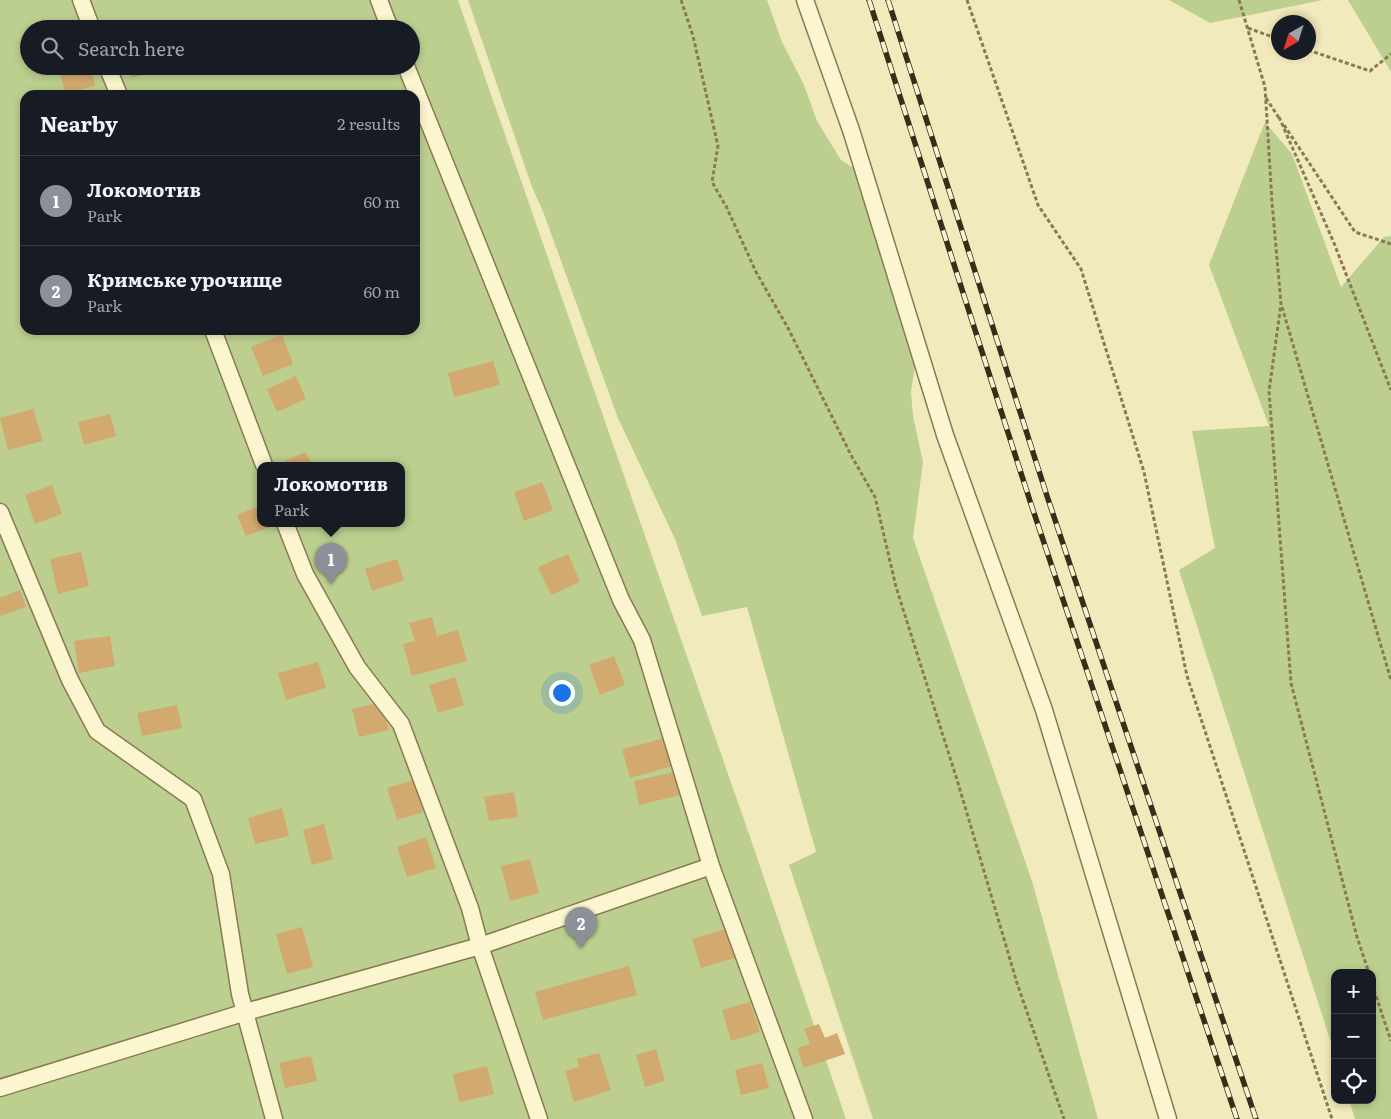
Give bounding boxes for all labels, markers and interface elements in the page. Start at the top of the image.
north arrow [1271,15,1316,60]
search box [20,20,420,75]
icon: search [38,34,66,62]
text: Search here [78,34,185,62]
text: Nearby [40,107,118,138]
text: 2 results [337,111,400,135]
text: Локомотив [87,175,201,203]
text: 1 [53,189,59,213]
text: 60 m [363,189,400,213]
text: Park [87,203,122,227]
text: Кримське урочище [87,265,282,293]
text: 2 [52,279,60,303]
text: 60 m [363,279,400,303]
text: Park [87,293,122,317]
popup [257,462,405,527]
text: Локомотив [274,469,388,497]
text: Park [274,497,309,521]
pin: 1 [315,543,347,584]
your location [549,680,575,706]
pin: 2 [565,907,597,948]
map controls [1331,969,1376,1104]
button: + [1331,969,1376,1014]
button: − [1331,1014,1376,1059]
button: locate [1331,1059,1376,1104]

